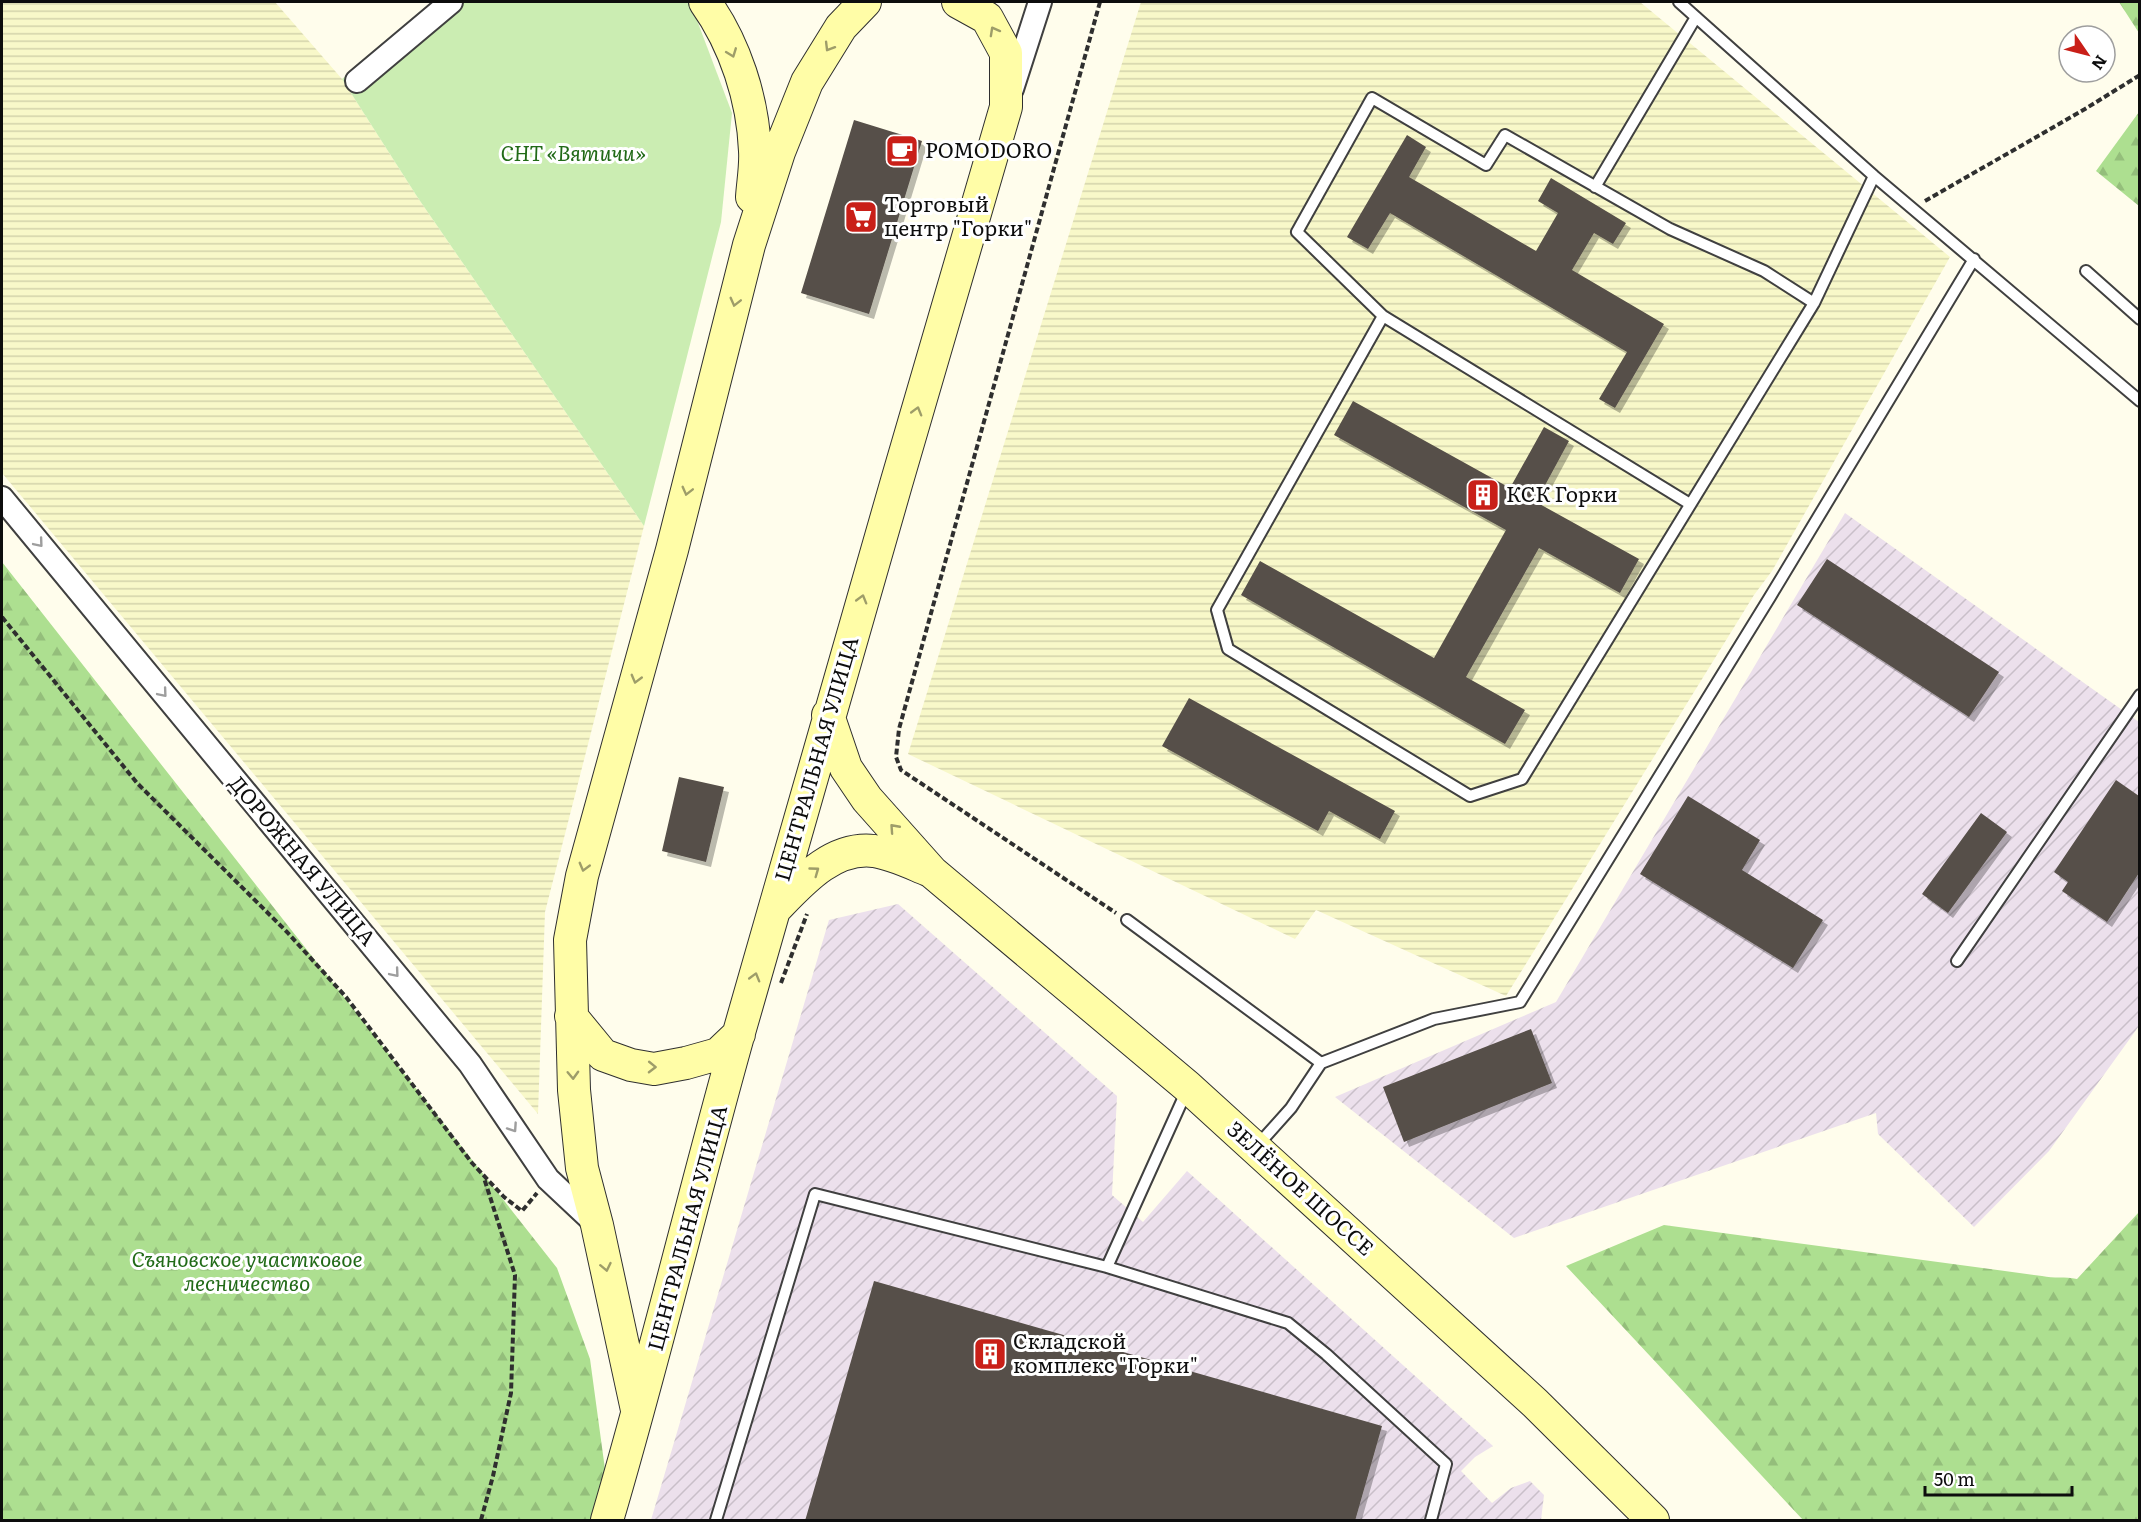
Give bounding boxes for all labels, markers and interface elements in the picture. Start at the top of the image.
north arrow [2057,24,2117,84]
one-way arrow [990,27,1001,37]
one-way arrow [824,41,836,51]
one-way arrow [724,47,737,58]
text: N [2086,51,2114,76]
cafe icon: POMODORO [884,133,920,169]
place label: POMODORO [925,133,1052,164]
park label: СНТ «Вятичи» [501,136,646,167]
place label: Торговый центр "Горки" [884,187,1032,242]
supermarket icon: Торговый центр "Горки" [843,199,879,235]
one-way arrow [730,296,742,307]
one-way arrow [910,407,922,417]
building icon: КСК Горки [1465,477,1501,513]
place label: КСК Горки [1506,477,1618,508]
one-way arrow [682,485,694,496]
one-way arrow [32,536,43,547]
one-way arrow [855,594,867,605]
street label: ЦЕНТРАЛЬНАЯ УЛИЦА [765,632,865,884]
one-way arrow [631,673,643,684]
one-way arrow [156,686,167,697]
street label: ДОРОЖНАЯ УЛИЦА [223,768,385,952]
one-way arrow [890,824,901,835]
one-way arrow [579,862,592,872]
one-way arrow [809,867,820,878]
one-way arrow [387,966,398,977]
one-way arrow [748,973,760,983]
one-way arrow [648,1061,657,1073]
one-way arrow [567,1070,580,1079]
street label: ЦЕНТРАЛЬНАЯ УЛИЦА [638,1100,734,1354]
street label: ЗЕЛЁНОЕ ШОССЕ [1221,1113,1382,1262]
one-way arrow [506,1121,517,1132]
park label: Съяновское участковое лесничество [132,1242,362,1297]
one-way arrow [599,1261,612,1271]
place label: Складской комплекс "Горки" [1013,1324,1198,1379]
building icon: Складской комплекс "Горки" [972,1336,1008,1372]
scale bar [1925,1459,2072,1497]
text: 50 m [1934,1465,1975,1492]

